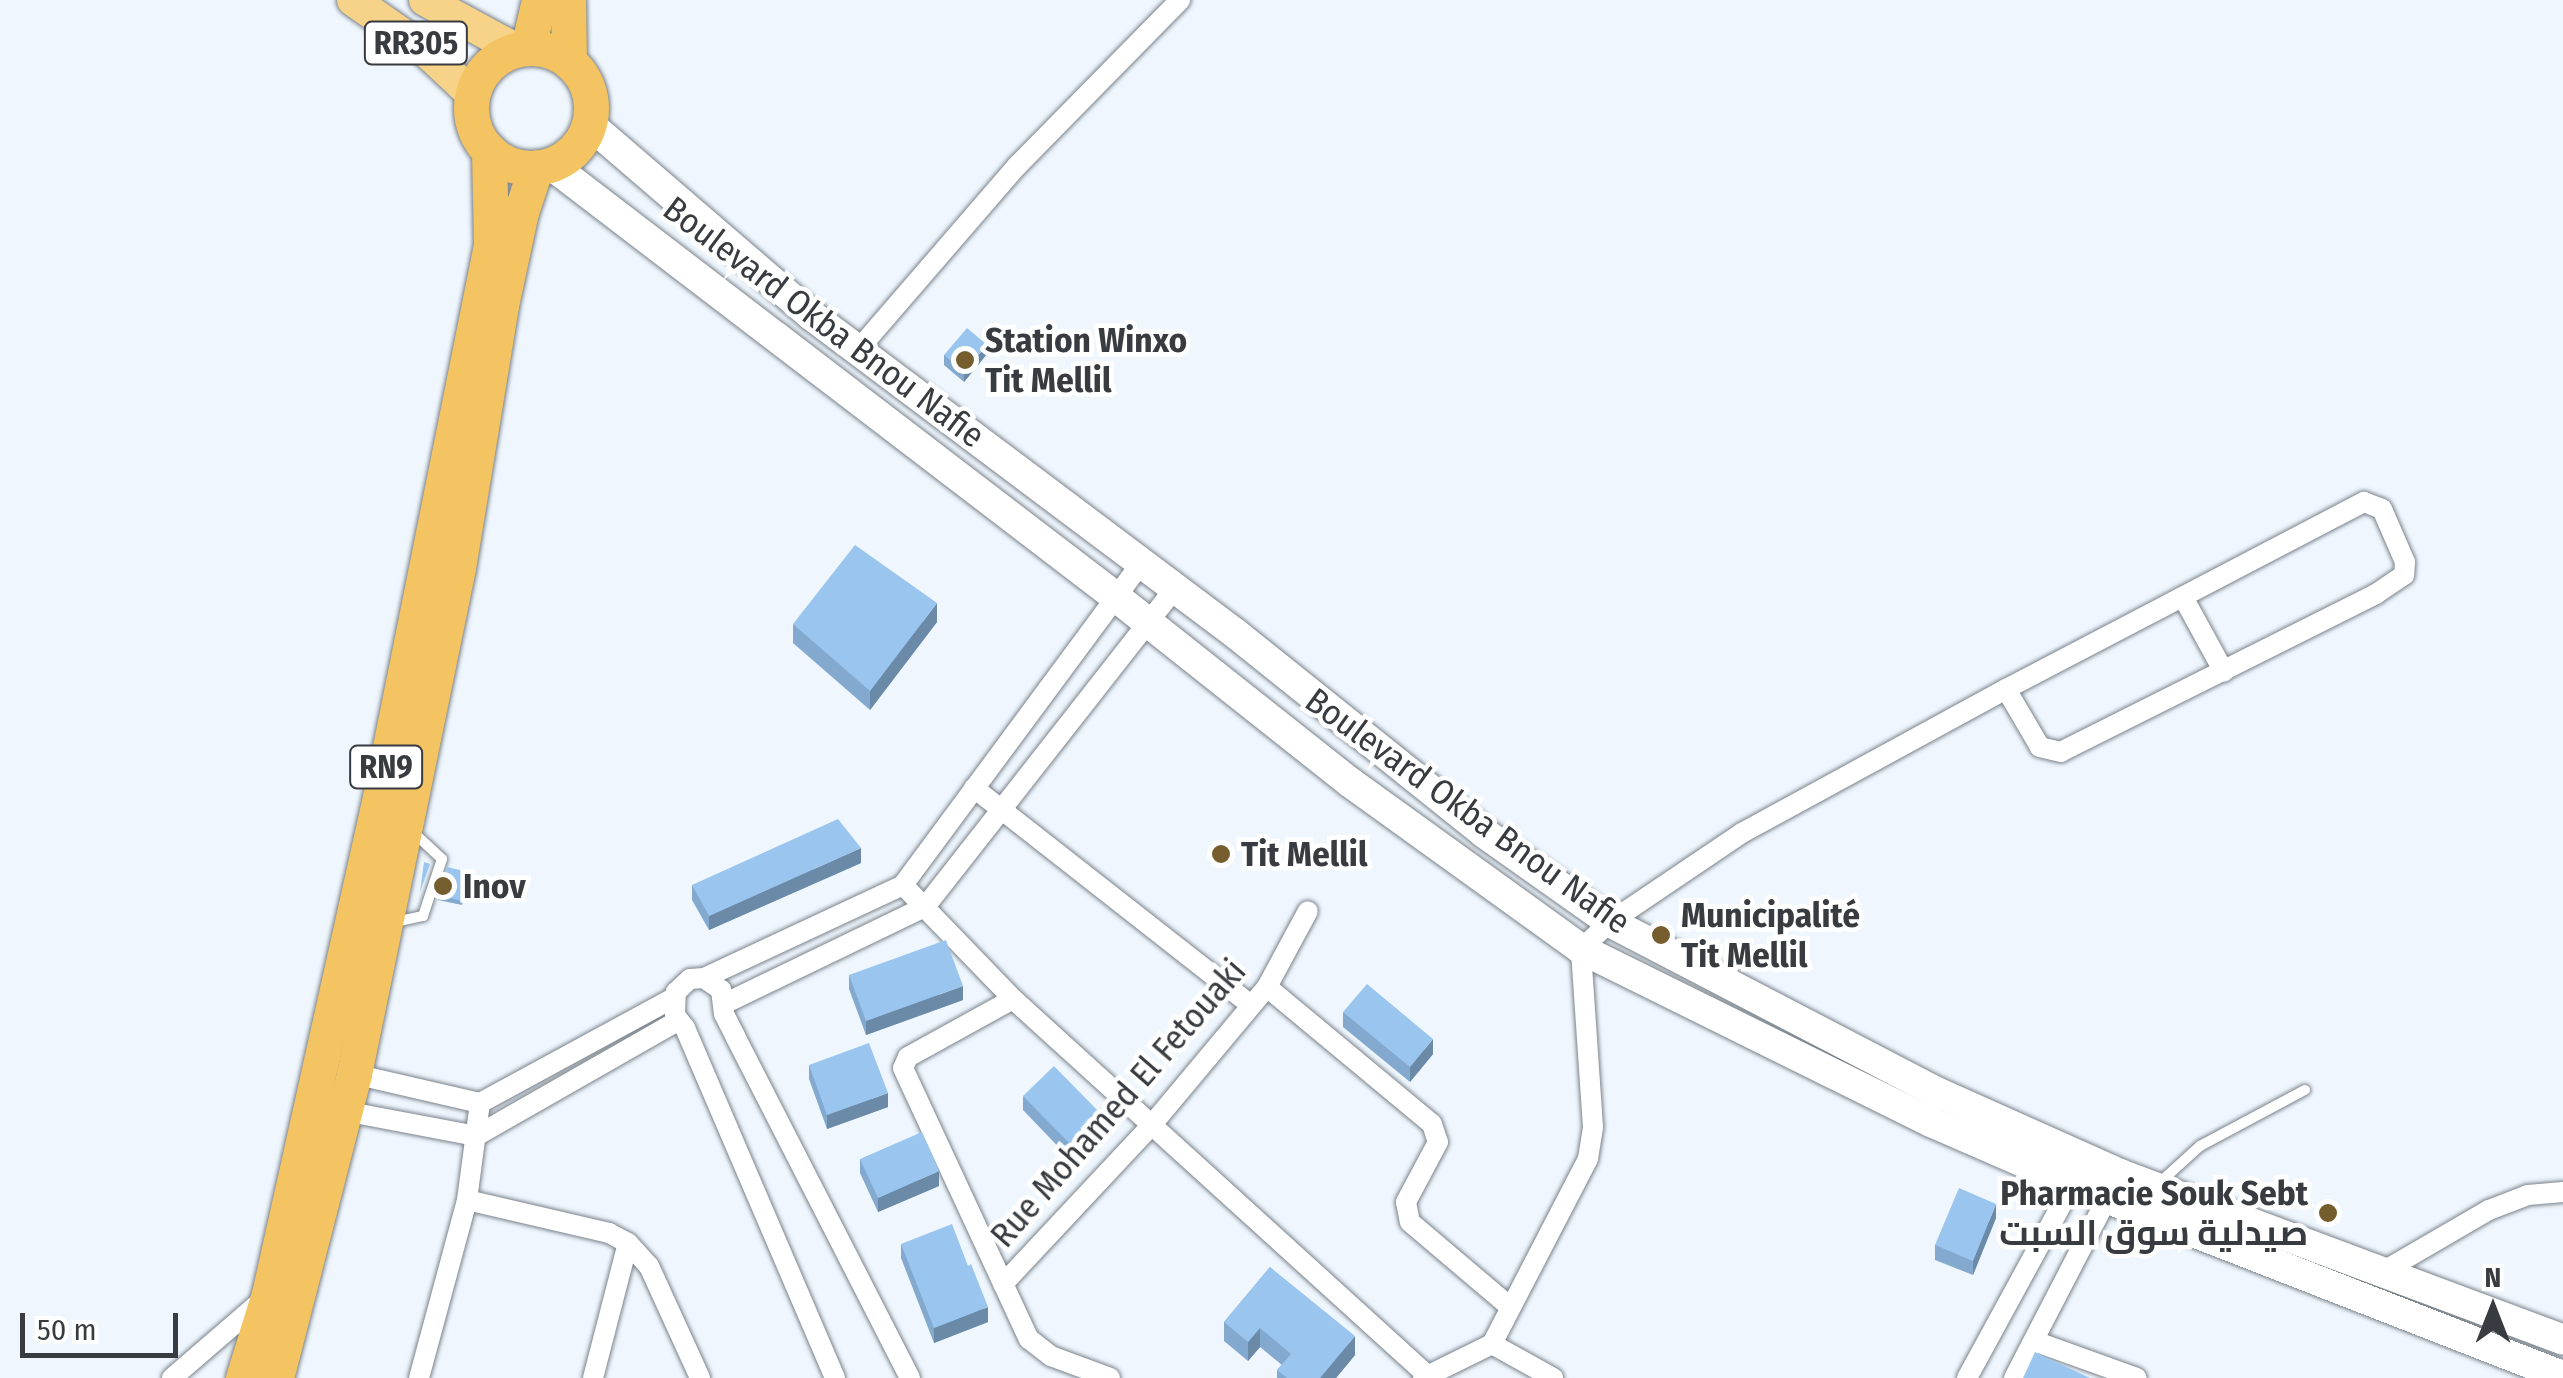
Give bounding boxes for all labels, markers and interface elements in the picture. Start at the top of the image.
road number: RR305 [364,16,468,70]
street label: Boulevard Okba Bnou Nafie [655,188,993,456]
place label: Station Winxo Tit Mellil [985,319,1187,401]
marker: Station Winxo Tit Mellil [954,349,976,371]
street label: Boulevard Okba Bnou Nafie [1297,679,1639,943]
road number: RN9 [348,740,424,794]
place label: Tit Mellil [1241,833,1367,875]
marker: Tit Mellil [1210,843,1232,865]
place label: Inov [463,865,526,907]
marker: Inov [432,875,454,897]
place label: Municipalité Tit Mellil [1681,894,1860,976]
marker: Municipalité Tit Mellil [1650,924,1672,946]
street label: Rue Mohamed El Fetouaki [981,950,1255,1256]
place label: Pharmacie Souk Sebt صيدلية سوق السبت [1999,1172,2308,1254]
marker: Pharmacie Souk Sebt صيدلية سوق السبت [2317,1202,2339,1224]
north arrow [2443,1258,2543,1358]
text: N [2485,1261,2501,1294]
scale bar [25,1293,182,1355]
text: 50 m [37,1312,97,1348]

